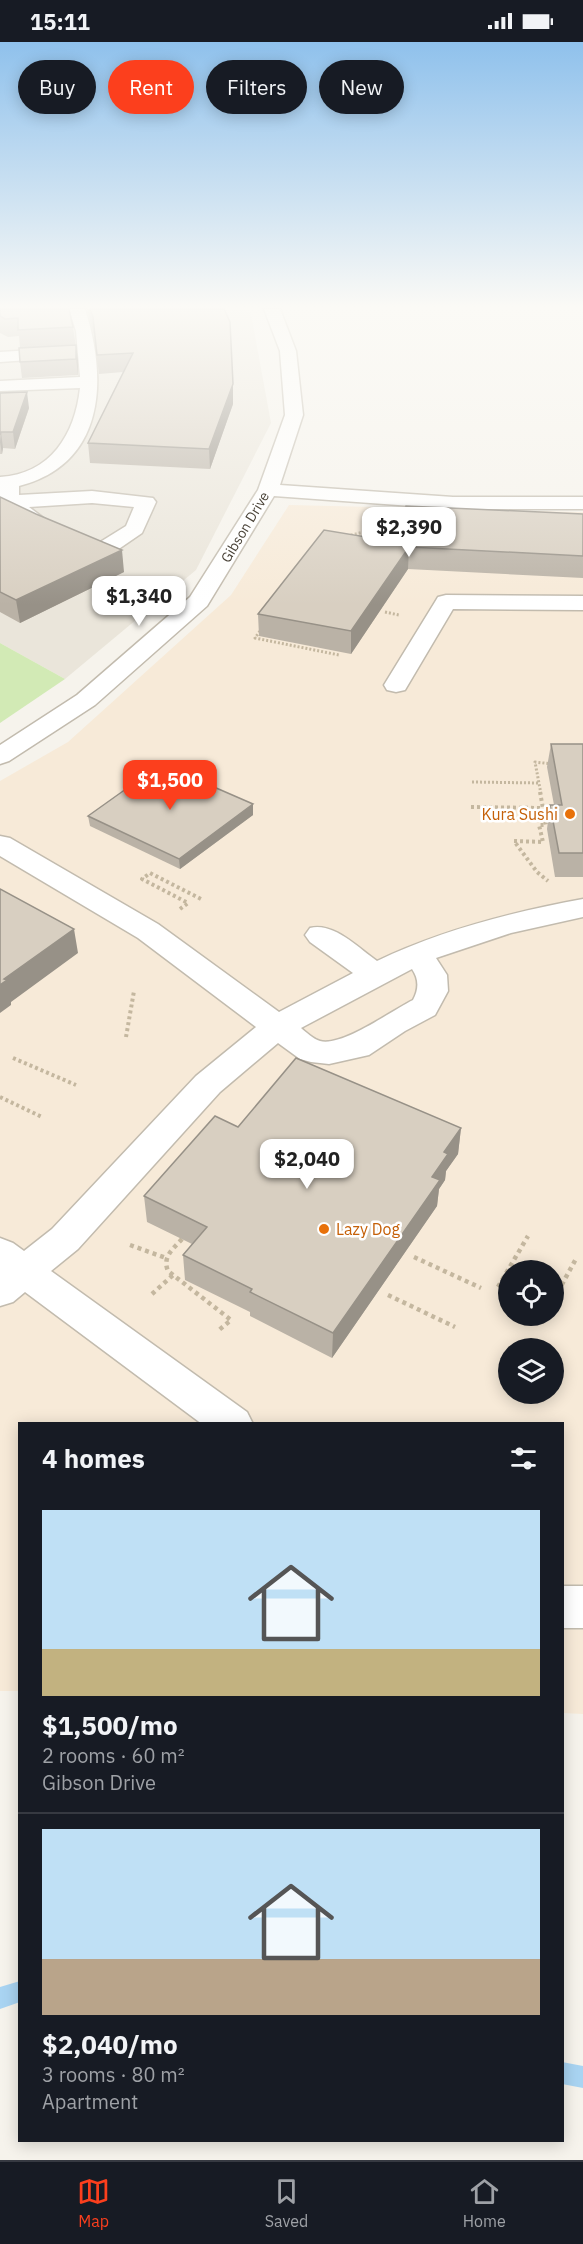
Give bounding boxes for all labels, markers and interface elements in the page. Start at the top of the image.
text: 15:11 [30,7,90,36]
chip: Buy [18,60,96,114]
chip: Rent [108,60,194,114]
chip: Filters [206,60,307,114]
chip: New [319,60,404,114]
street label: Gibson Drive [217,488,273,566]
pin: $2,390 [360,507,458,558]
text: $2,390 [376,513,442,540]
pin: $1,340 [90,576,188,627]
text: $1,340 [106,582,172,609]
pin: $1,500 [121,760,219,811]
text: $1,500 [137,766,203,793]
place label: Kura Sushi [482,804,558,824]
marker: Kura Sushi [563,807,577,821]
pin: $2,040 [258,1139,356,1190]
text: $2,040 [274,1145,340,1172]
place label: Lazy Dog [336,1219,400,1239]
marker: Lazy Dog [317,1222,331,1236]
map controls [498,1260,564,1404]
button: locate [498,1260,564,1326]
button: layers [498,1338,564,1404]
text: 4 homes [42,1441,145,1475]
icon: filters [507,1442,540,1475]
icon: home [237,1549,345,1657]
text: $1,500/mo [42,1708,178,1742]
text: 2 rooms · 60 m² [42,1742,185,1769]
text: Gibson Drive [42,1769,156,1796]
icon: home [237,1868,345,1976]
text: $2,040/mo [42,2027,178,2061]
text: 3 rooms · 80 m² [42,2061,185,2088]
text: Apartment [42,2088,138,2115]
tab: Map [77,2175,110,2231]
tab: Saved [265,2175,308,2231]
tab: Home [463,2175,506,2231]

